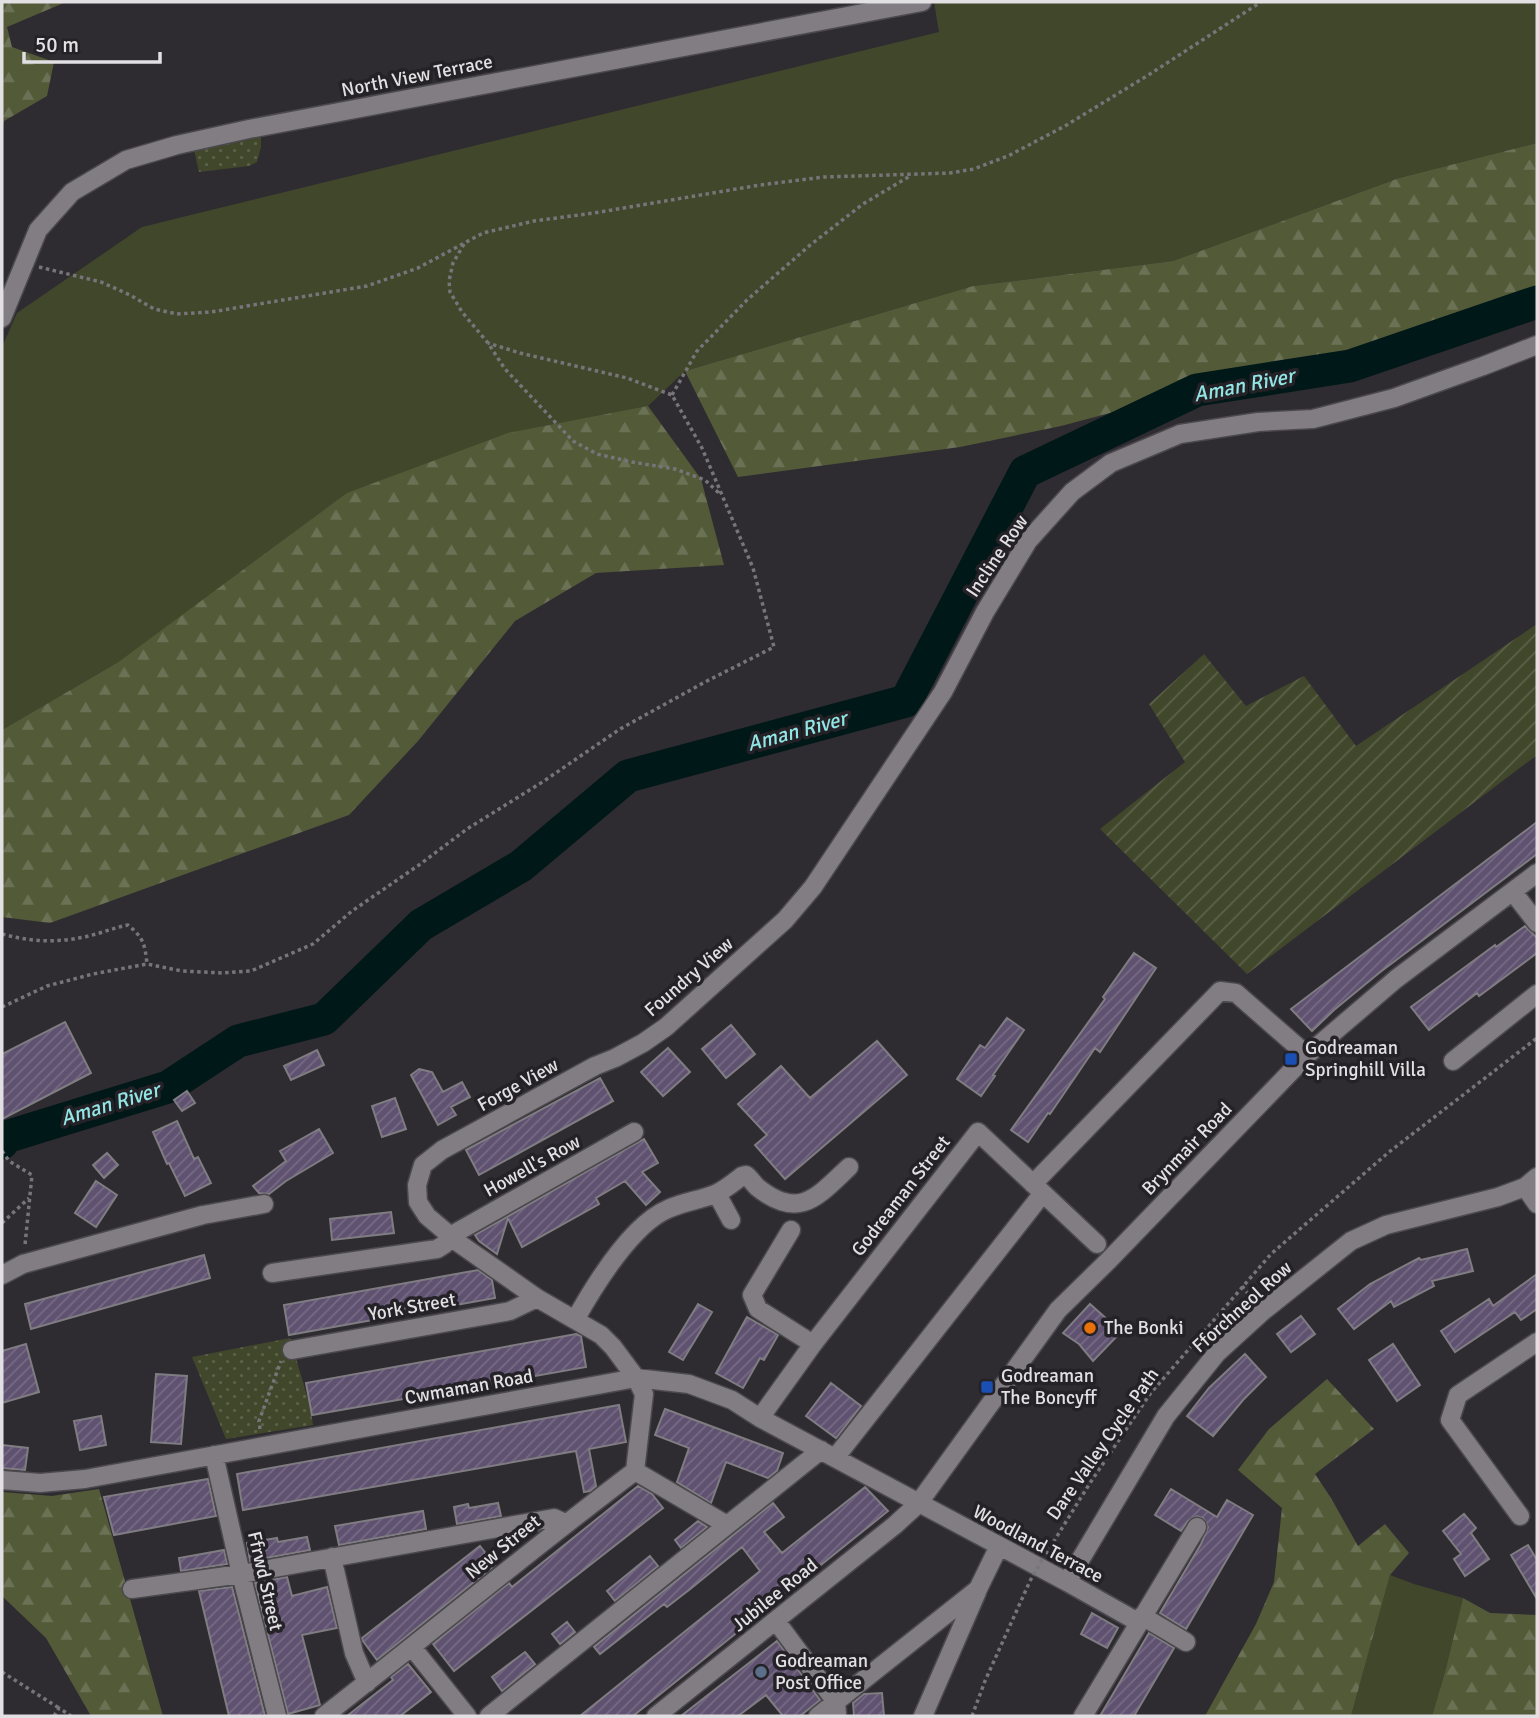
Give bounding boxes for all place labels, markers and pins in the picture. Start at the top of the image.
place label: Godreaman Springhill Villa [1305,1036,1426,1082]
marker: Godreaman Springhill Villa [1283,1051,1299,1067]
place label: The Bonki [1104,1316,1184,1340]
marker: The Bonki [1082,1320,1098,1336]
place label: Godreaman The Boncyff [1001,1364,1097,1410]
marker: Godreaman The Boncyff [979,1379,995,1395]
place label: Godreaman Post Office [775,1649,868,1695]
marker: Godreaman Post Office [753,1664,769,1680]

